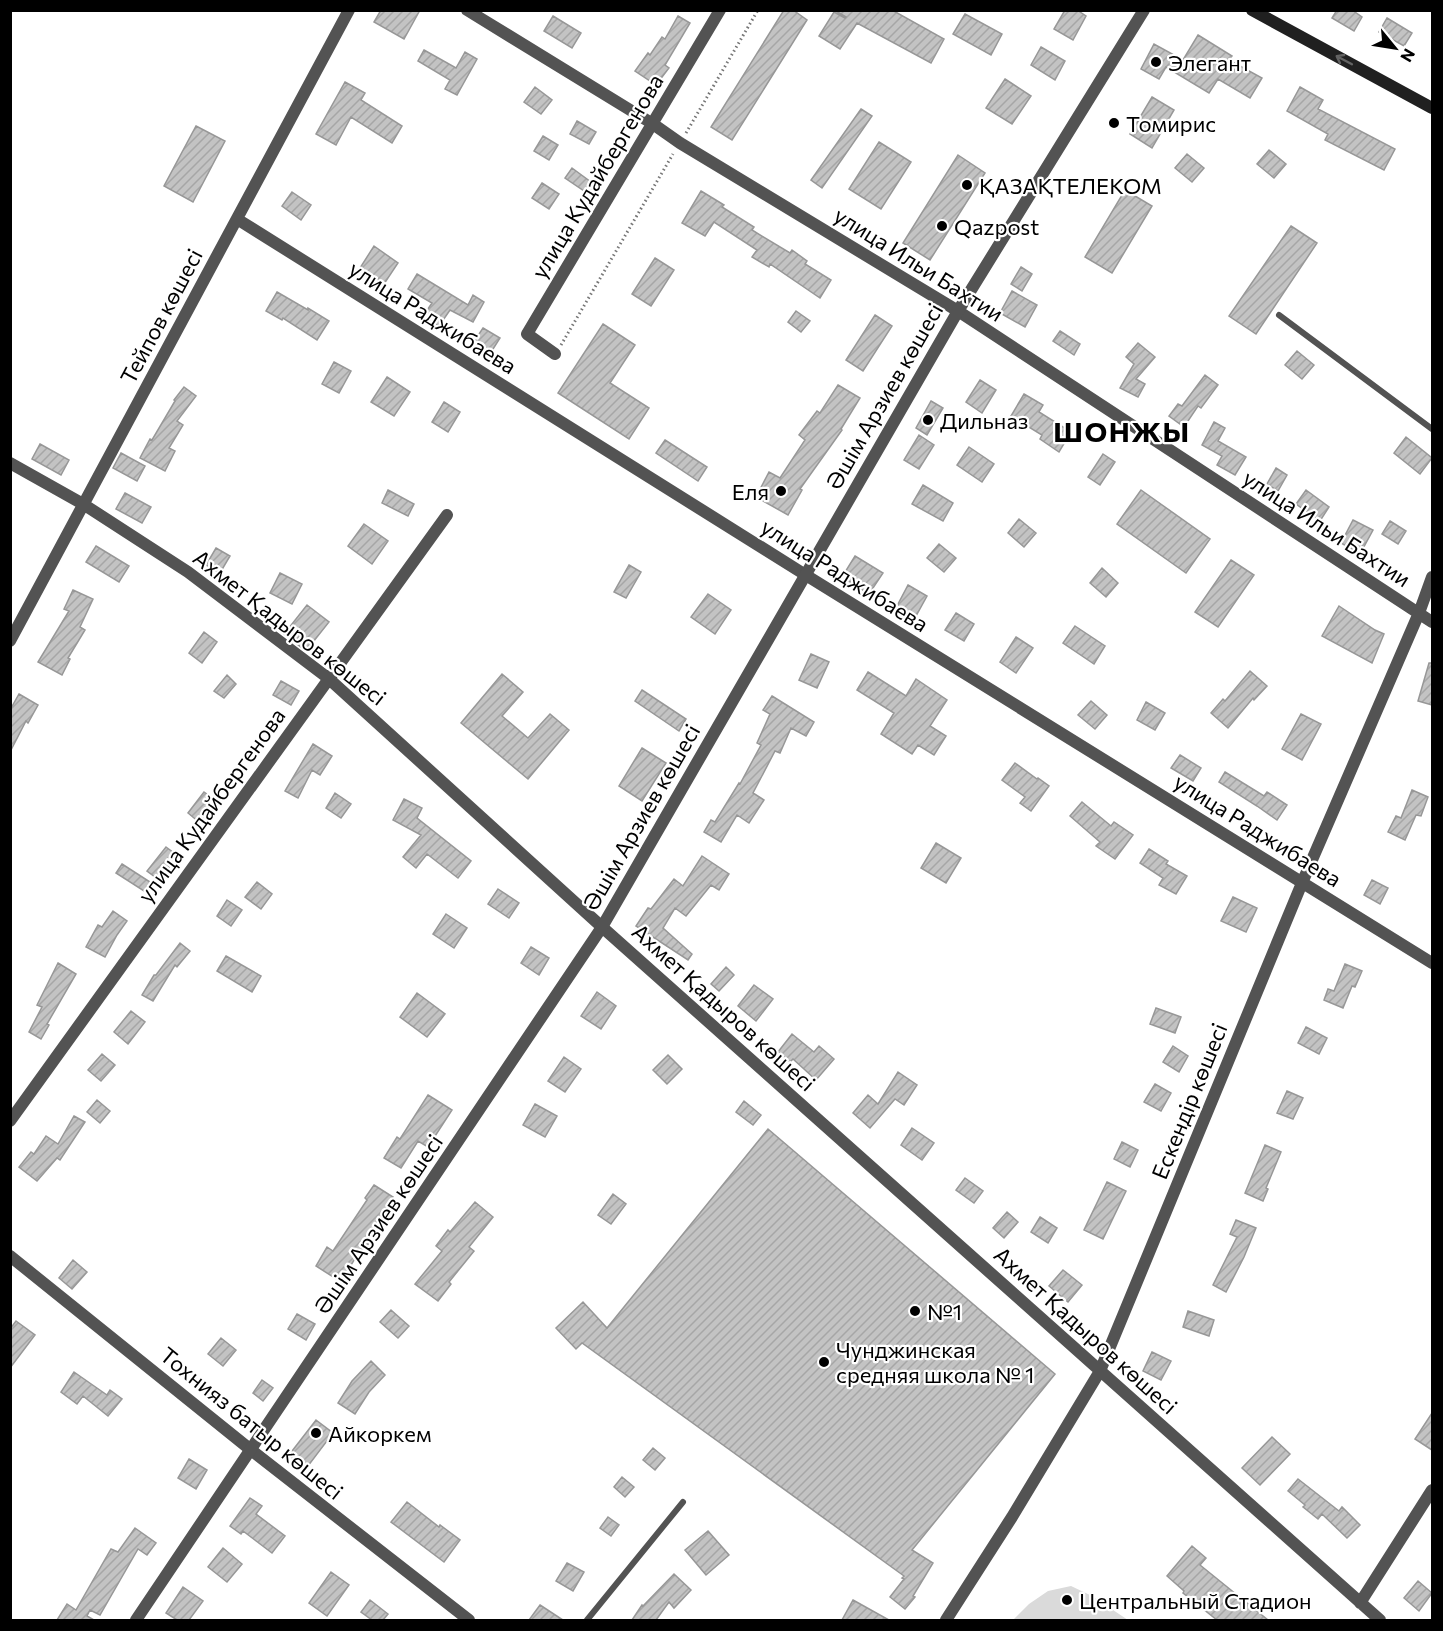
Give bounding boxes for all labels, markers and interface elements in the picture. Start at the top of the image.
north arrow [1365,18,1425,78]
text: N [1397,46,1420,66]
place label: Элегант [1168,49,1251,76]
one-way arrow [1336,54,1353,66]
marker: Элегант [1149,55,1163,69]
street label: улица Кудайбергенова [525,69,669,283]
place label: Томирис [1126,110,1216,137]
marker: Томирис [1107,116,1121,130]
place label: ҚАЗАҚТЕЛЕКОМ [979,172,1162,199]
marker: ҚАЗАҚТЕЛЕКОМ [960,178,974,192]
street label: улица Ильи Бахтии [829,201,1009,327]
place label: Qazpost [954,213,1039,240]
marker: Qazpost [935,219,949,233]
street label: Тейпов көшесі [114,244,208,388]
street label: улица Раджибаева [344,255,522,379]
street label: Әшім Арзиев көшесі [820,298,948,494]
place label: Дильназ [940,407,1028,434]
marker: Дильназ [921,413,935,427]
district label: ШОНЖЫ [1053,414,1191,448]
street label: улица Ильи Бахтии [1238,464,1416,592]
place label: Еля [732,478,769,505]
marker: Еля [774,484,788,498]
street label: улица Раджибаева [756,513,934,637]
street label: Ахмет Қадыров көшесі [188,543,392,711]
street label: улица Кудайбергенова [131,703,291,907]
street label: Әшім Арзиев көшесі [577,719,705,915]
street label: улица Раджибаева [1169,768,1347,892]
street label: Ахмет Қадыров көшесі [627,918,821,1096]
street label: Ескендір көшесі [1145,1019,1233,1183]
street label: Әшім Арзиев көшесі [308,1129,448,1319]
street label: Ахмет Қадыров көшесі [989,1241,1183,1419]
place label: №1 [927,1298,962,1325]
marker: №1 [908,1304,922,1318]
place label: Чунджинская средняя школа № 1 [836,1336,1034,1388]
street label: Тохнияз батыр көшесі [155,1341,349,1505]
marker: Чунджинская средняя школа № 1 [817,1355,831,1369]
place label: Айкоркем [328,1420,432,1447]
marker: Айкоркем [309,1426,323,1440]
place label: Центральный Стадион [1079,1587,1312,1614]
marker: Центральный Стадион [1060,1593,1074,1607]

